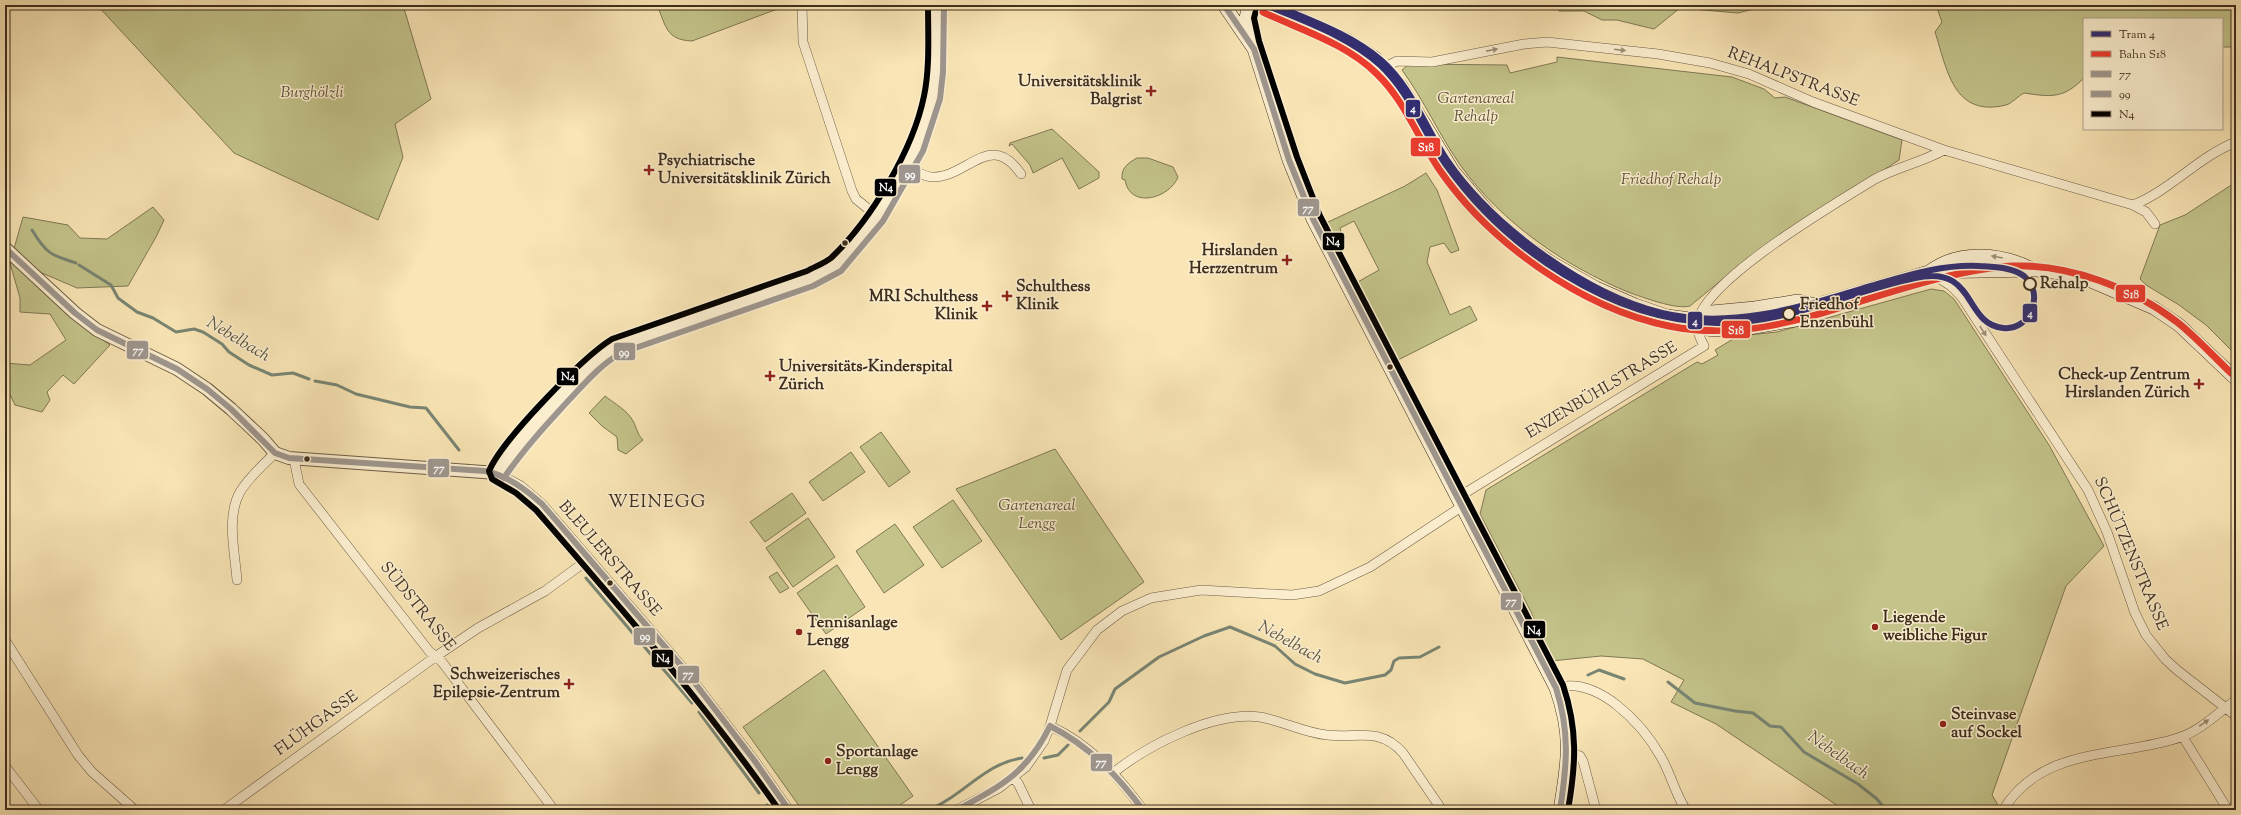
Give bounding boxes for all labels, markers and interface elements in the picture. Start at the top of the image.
legend [2083,18,2223,130]
text: Tram 4 [2119,26,2155,44]
street label: REHALPSTRASSE [1724,42,1862,114]
text: Bahn S18 [2119,46,2166,64]
one-way arrow [1485,47,1498,53]
one-way arrow [1614,47,1626,53]
text: 77 [2119,66,2131,84]
place label: Universitätsklinik Balgrist [1018,71,1143,112]
park label: Burghölzli [280,82,344,105]
marker: Universitätsklinik Balgrist [1145,85,1157,97]
text: 99 [2119,86,2131,104]
park label: Gartenareal Rehalp [1437,88,1515,129]
line badge: 4 [1405,99,1421,118]
text: 4 [1409,101,1416,117]
text: N4 [2119,106,2134,124]
line badge: S18 [1410,137,1441,157]
text: S18 [1418,140,1434,156]
place label: Psychiatrische Universitätsklinik Zürich [658,150,831,191]
marker: Psychiatrische Universitätsklinik Zürich [643,164,655,176]
line badge: 99 [898,164,921,184]
text: 99 [905,167,916,183]
park label: Friedhof Rehalp [1621,169,1721,192]
line badge: N4 [874,178,897,197]
text: N4 [878,180,894,196]
line badge: 77 [1297,198,1320,217]
text: 77 [1302,201,1314,217]
line badge: N4 [1322,232,1345,251]
text: N4 [1325,234,1341,250]
unlabelled marker [840,238,850,248]
place label: Hirslanden Herzzentrum [1189,240,1279,281]
one-way arrow [1991,253,2004,259]
marker: Hirslanden Herzzentrum [1281,254,1293,266]
place label: Rehalp [2040,273,2088,296]
place label: Schulthess Klinik [1016,276,1090,317]
marker: Rehalp [2023,277,2037,291]
line badge: S18 [2115,284,2146,303]
place label: MRI Schulthess Klinik [869,286,978,327]
text: S18 [2123,287,2139,303]
marker: Schulthess Klinik [1001,290,1013,302]
place label: Friedhof Enzenbühl [1800,294,1874,335]
marker: MRI Schulthess Klinik [981,300,993,312]
line badge: 4 [2022,303,2038,323]
text: 4 [2026,306,2033,322]
marker: Friedhof Enzenbühl [1782,307,1796,321]
line badge: 4 [1687,311,1703,330]
water label: Nebelbach [202,312,275,369]
text: 4 [1691,314,1698,330]
line badge: S18 [1721,320,1751,339]
text: S18 [1728,323,1744,339]
one-way arrow [1979,325,1987,336]
street label: ENZENBÜHLSTRASSE [1522,336,1682,445]
line badge: 77 [126,340,149,360]
line badge: 99 [613,342,636,361]
text: 77 [132,343,144,359]
text: 99 [619,345,630,361]
place label: Universitäts-Kinderspital Zürich [779,356,953,397]
unlabelled marker [1385,362,1395,372]
place label: Check-up Zentrum Hirslanden Zürich [2058,364,2191,405]
line badge: N4 [556,367,579,386]
text: N4 [560,369,576,385]
marker: Universitäts-Kinderspital Zürich [764,370,776,382]
marker: Check-up Zentrum Hirslanden Zürich [2193,378,2205,390]
unlabelled marker [302,454,312,464]
line badge: 77 [427,458,450,478]
text: 77 [433,461,445,477]
street label: SCHÜTZENSTRASSE [2087,474,2173,635]
district label: WEINEGG [608,490,706,516]
park label: Gartenareal Lengg [998,495,1076,536]
street label: BLEULERSTRASSE [552,496,666,622]
street label: SÜDSTRASSE [374,557,460,657]
unlabelled marker [605,578,615,588]
line badge: 77 [1500,592,1522,611]
text: 77 [1505,594,1517,610]
place label: Liegende weibliche Figur [1883,607,1988,648]
place label: Tennisanlage Lengg [807,612,898,653]
water label: Nebelbach [1253,615,1327,671]
line badge: N4 [1523,620,1546,639]
marker: Liegende weibliche Figur [1870,622,1880,632]
text: N4 [1526,623,1542,639]
line badge: 99 [633,627,656,646]
marker: Tennisanlage Lengg [794,627,804,637]
text: 99 [640,629,651,645]
line badge: N4 [651,649,674,668]
text: N4 [655,651,671,667]
place label: Schweizerisches Epilepsie-Zentrum [433,664,561,705]
line badge: 77 [677,665,700,684]
text: 77 [682,667,694,683]
marker: Schweizerisches Epilepsie-Zentrum [563,678,575,690]
street label: FLÜHGASSE [270,686,364,762]
place label: Steinvase auf Sockel [1951,704,2023,745]
marker: Steinvase auf Sockel [1938,719,1948,729]
one-way arrow [2199,719,2209,727]
water label: Nebelbach [1802,726,1874,786]
place label: Sportanlage Lengg [836,741,919,782]
line badge: 77 [1090,753,1113,772]
text: 77 [1095,755,1107,771]
marker: Sportanlage Lengg [823,756,833,766]

